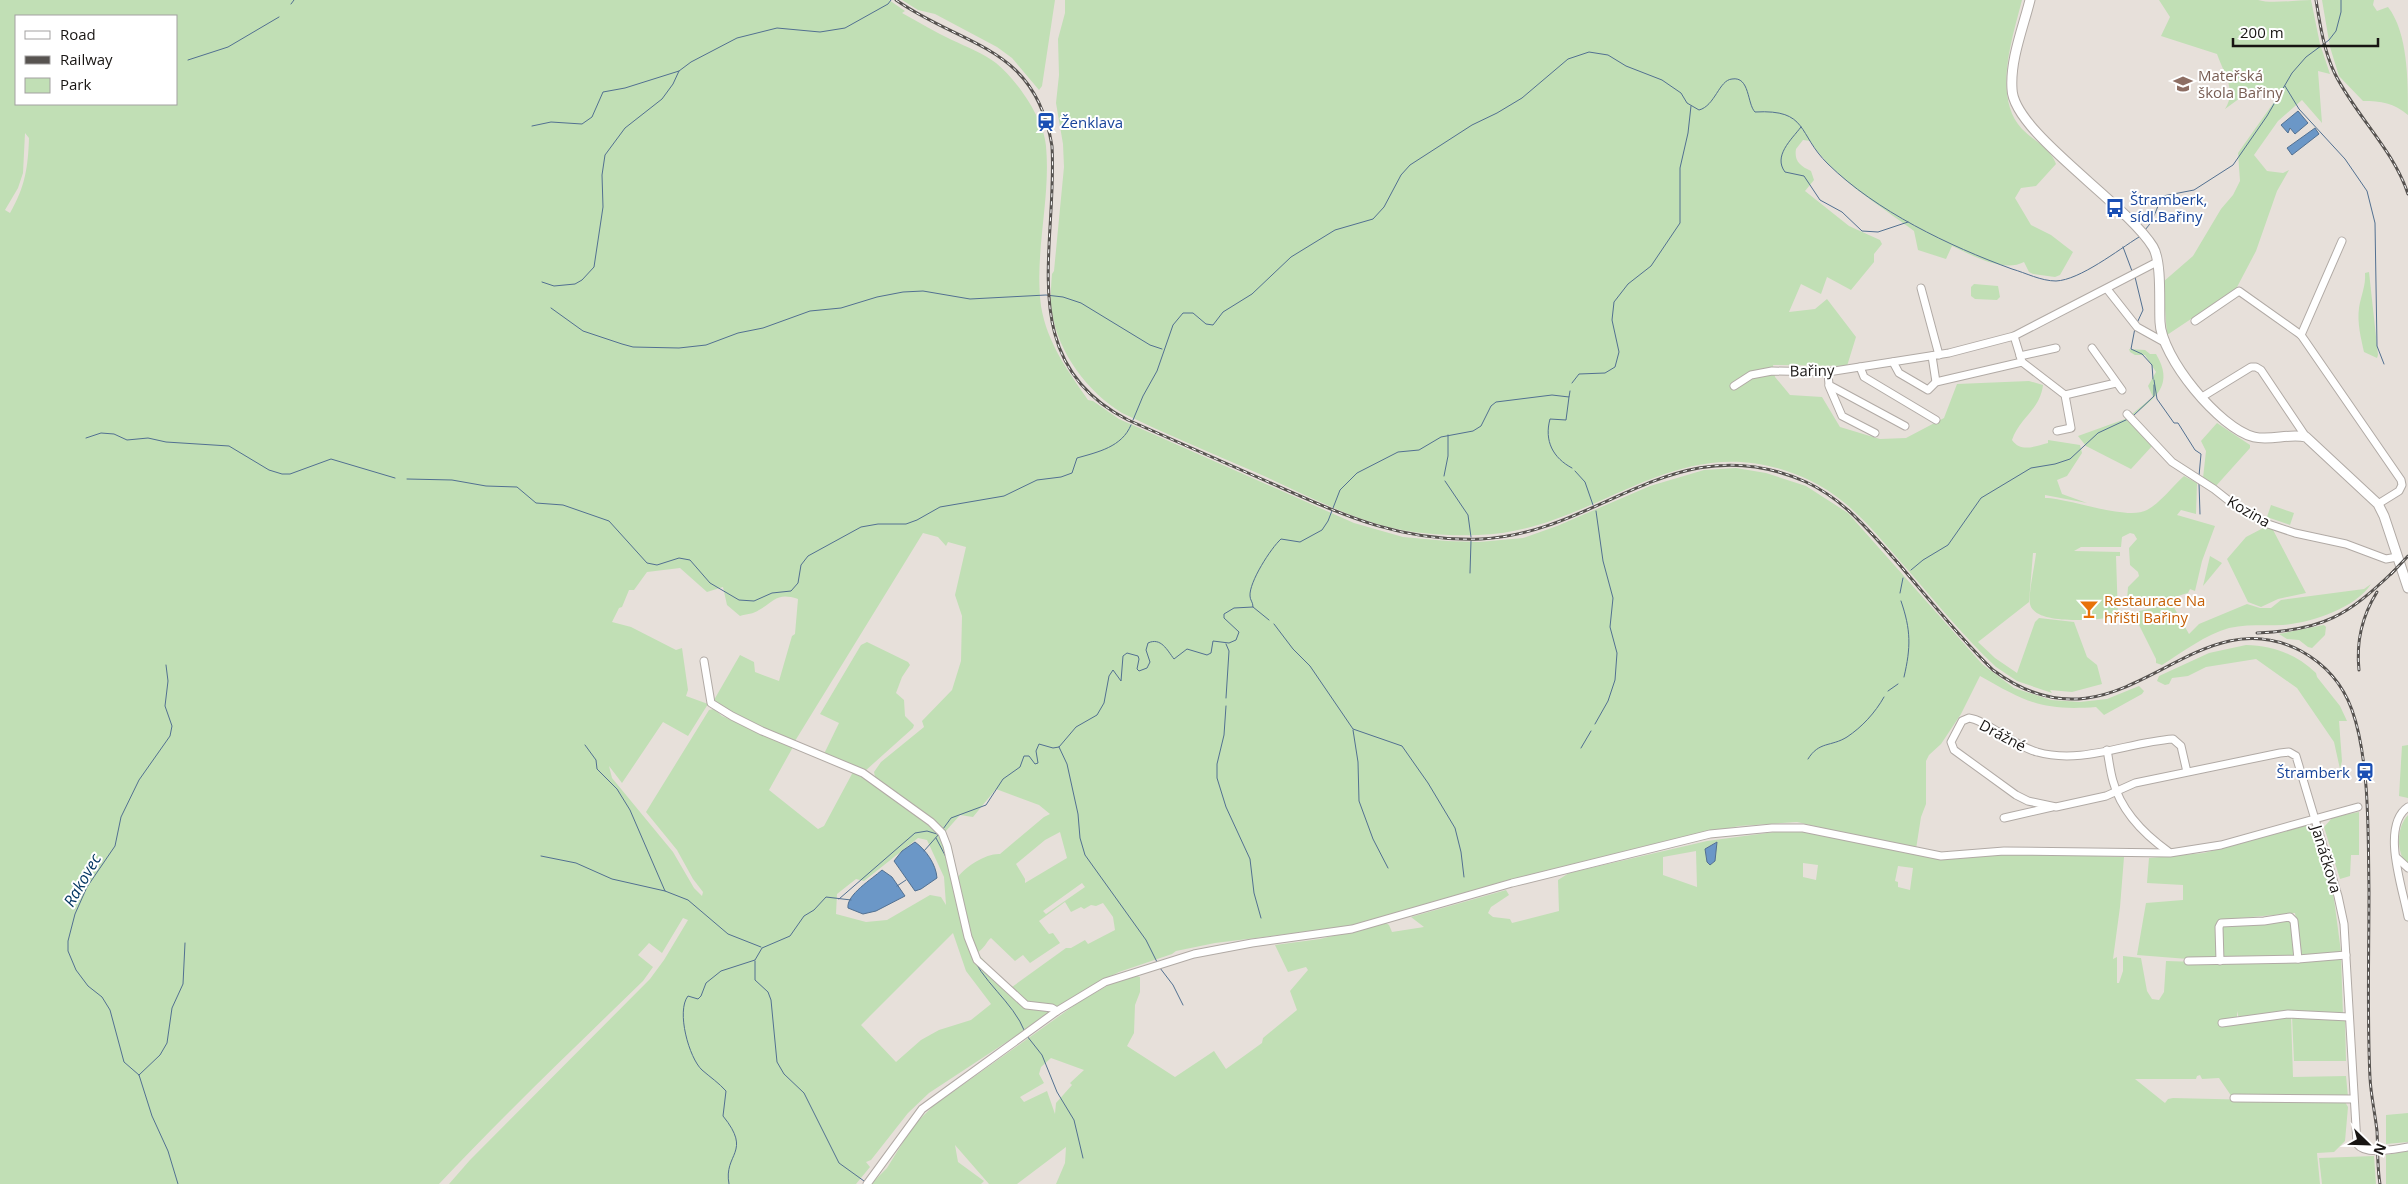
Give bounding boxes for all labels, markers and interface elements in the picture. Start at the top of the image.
legend [15,15,178,105]
scale bar [2233,15,2378,47]
text: 200 m [2240,22,2284,42]
text: Road [60,24,96,44]
text: Railway [60,49,113,69]
place label: Mateřská škola Bařiny [2198,65,2283,102]
school or university icon: Mateřská škola Bařiny [2172,73,2194,95]
text: Park [60,74,91,94]
station icon: Ženklava [1035,111,1057,133]
place label: Ženklava [1061,112,1123,132]
place label: Štramberk, sídl.Bařiny [2130,189,2207,226]
bus stop icon: Štramberk, sídl.Bařiny [2104,197,2126,219]
street label: Bařiny [1790,360,1835,380]
street label: Kozina [2224,491,2274,531]
place label: Restaurace Na hřišti Bařiny [2104,590,2205,627]
bar icon: Restaurace Na hřišti Bařiny [2078,598,2100,620]
street label: Drážné [1976,714,2030,756]
station icon: Štramberk [2354,761,2376,783]
place label: Štramberk [2276,762,2350,782]
street label: Janáčkova [2307,821,2347,895]
water label: Rakovec [58,849,106,910]
north arrow [2343,1119,2393,1169]
text: N [2369,1140,2391,1158]

